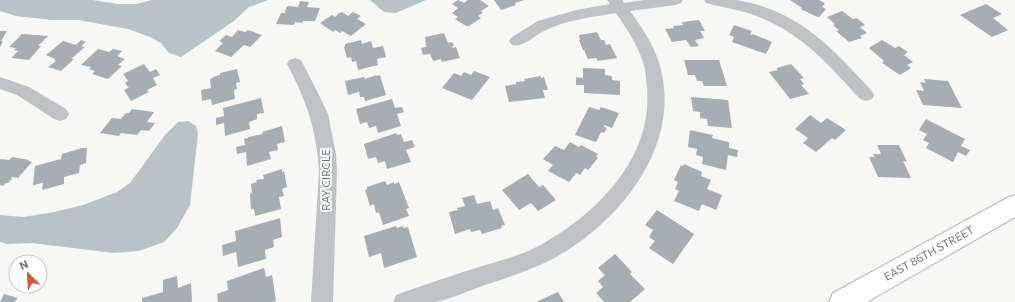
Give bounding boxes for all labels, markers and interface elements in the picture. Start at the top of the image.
street label: RAY CIRCLE [319,149,332,211]
street label: EAST 86TH STREET [882,222,976,283]
north arrow [8,254,48,294]
text: N [17,257,30,272]

